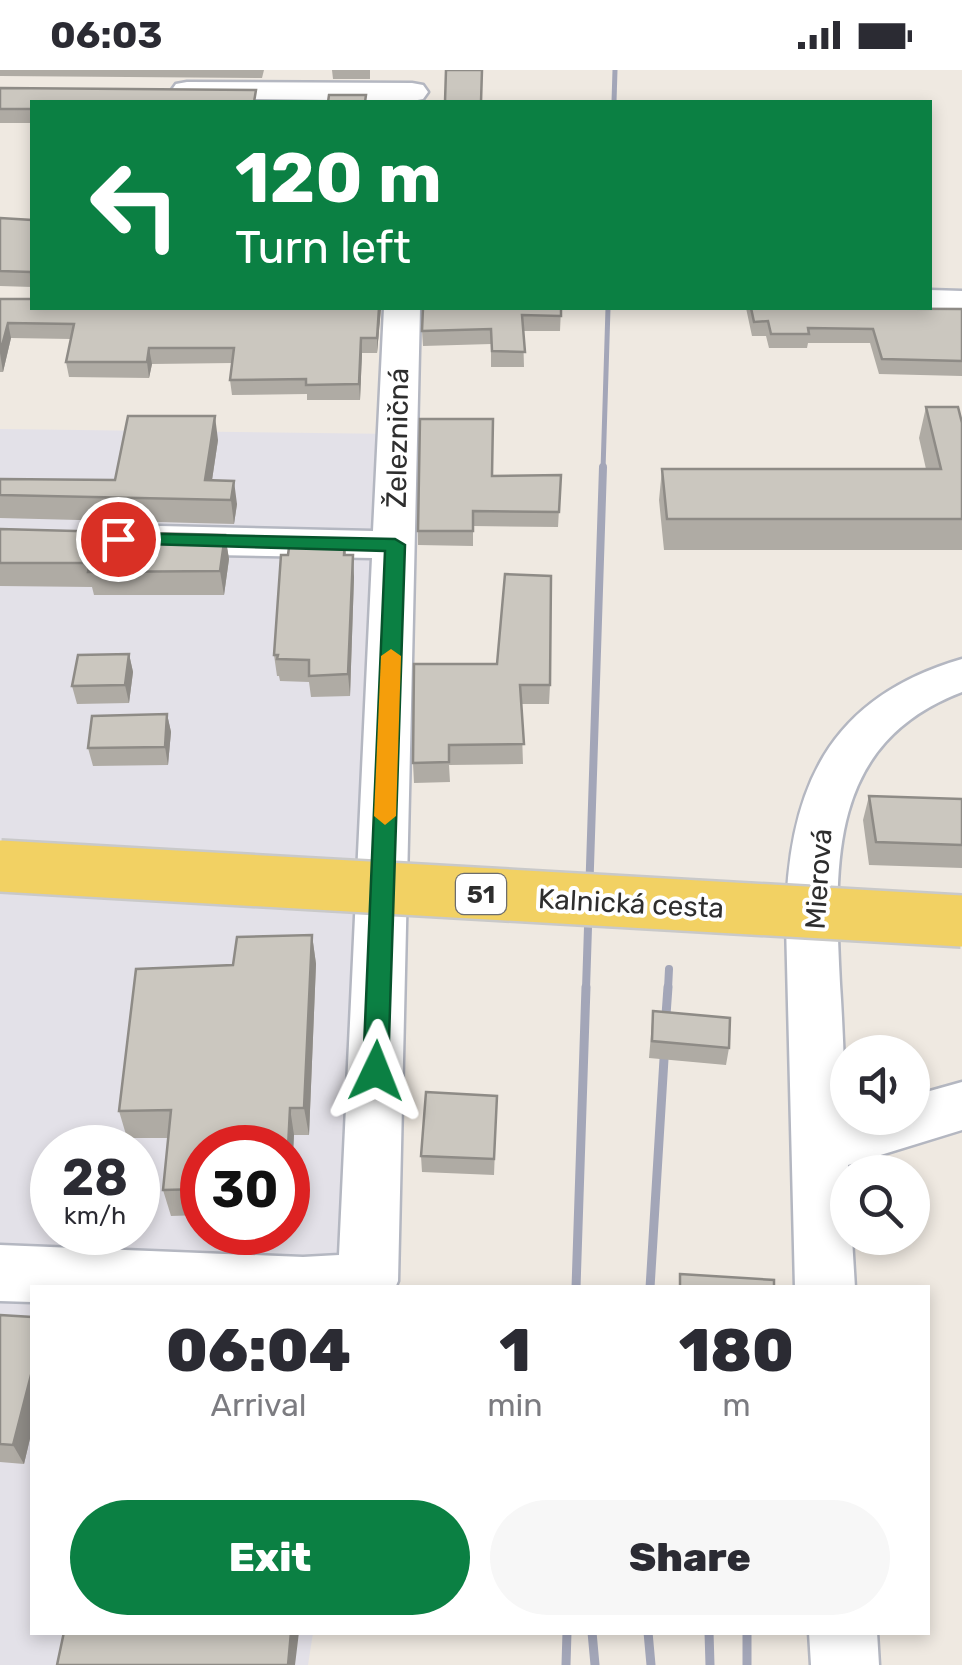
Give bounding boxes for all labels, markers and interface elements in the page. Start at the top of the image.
text: 06:03 [50,12,163,58]
text: 120 m [235,137,442,220]
icon: left [70,140,200,270]
text: Turn left [235,221,411,274]
street label: Železničná [380,368,415,508]
pin [76,497,161,582]
icon: arrive [91,512,146,567]
street label: Mierová [799,827,838,931]
road number: 51 [456,874,506,914]
street label: Kalnická cesta [537,882,725,925]
position arrow [324,1019,428,1123]
map controls [830,1035,930,1255]
button: sound [830,1035,930,1135]
speed limit sign: 30 [180,1125,310,1255]
text: 28 [62,1148,128,1208]
button: search [830,1155,930,1255]
text: km/h [64,1201,126,1230]
text: 06:04 [166,1315,351,1386]
text: 1 [499,1315,531,1386]
text: 180 [679,1315,794,1386]
text: Arrival [211,1386,307,1424]
text: min [487,1386,543,1424]
text: m [722,1386,751,1424]
button: Exit [70,1500,470,1615]
button: Share [490,1500,890,1615]

